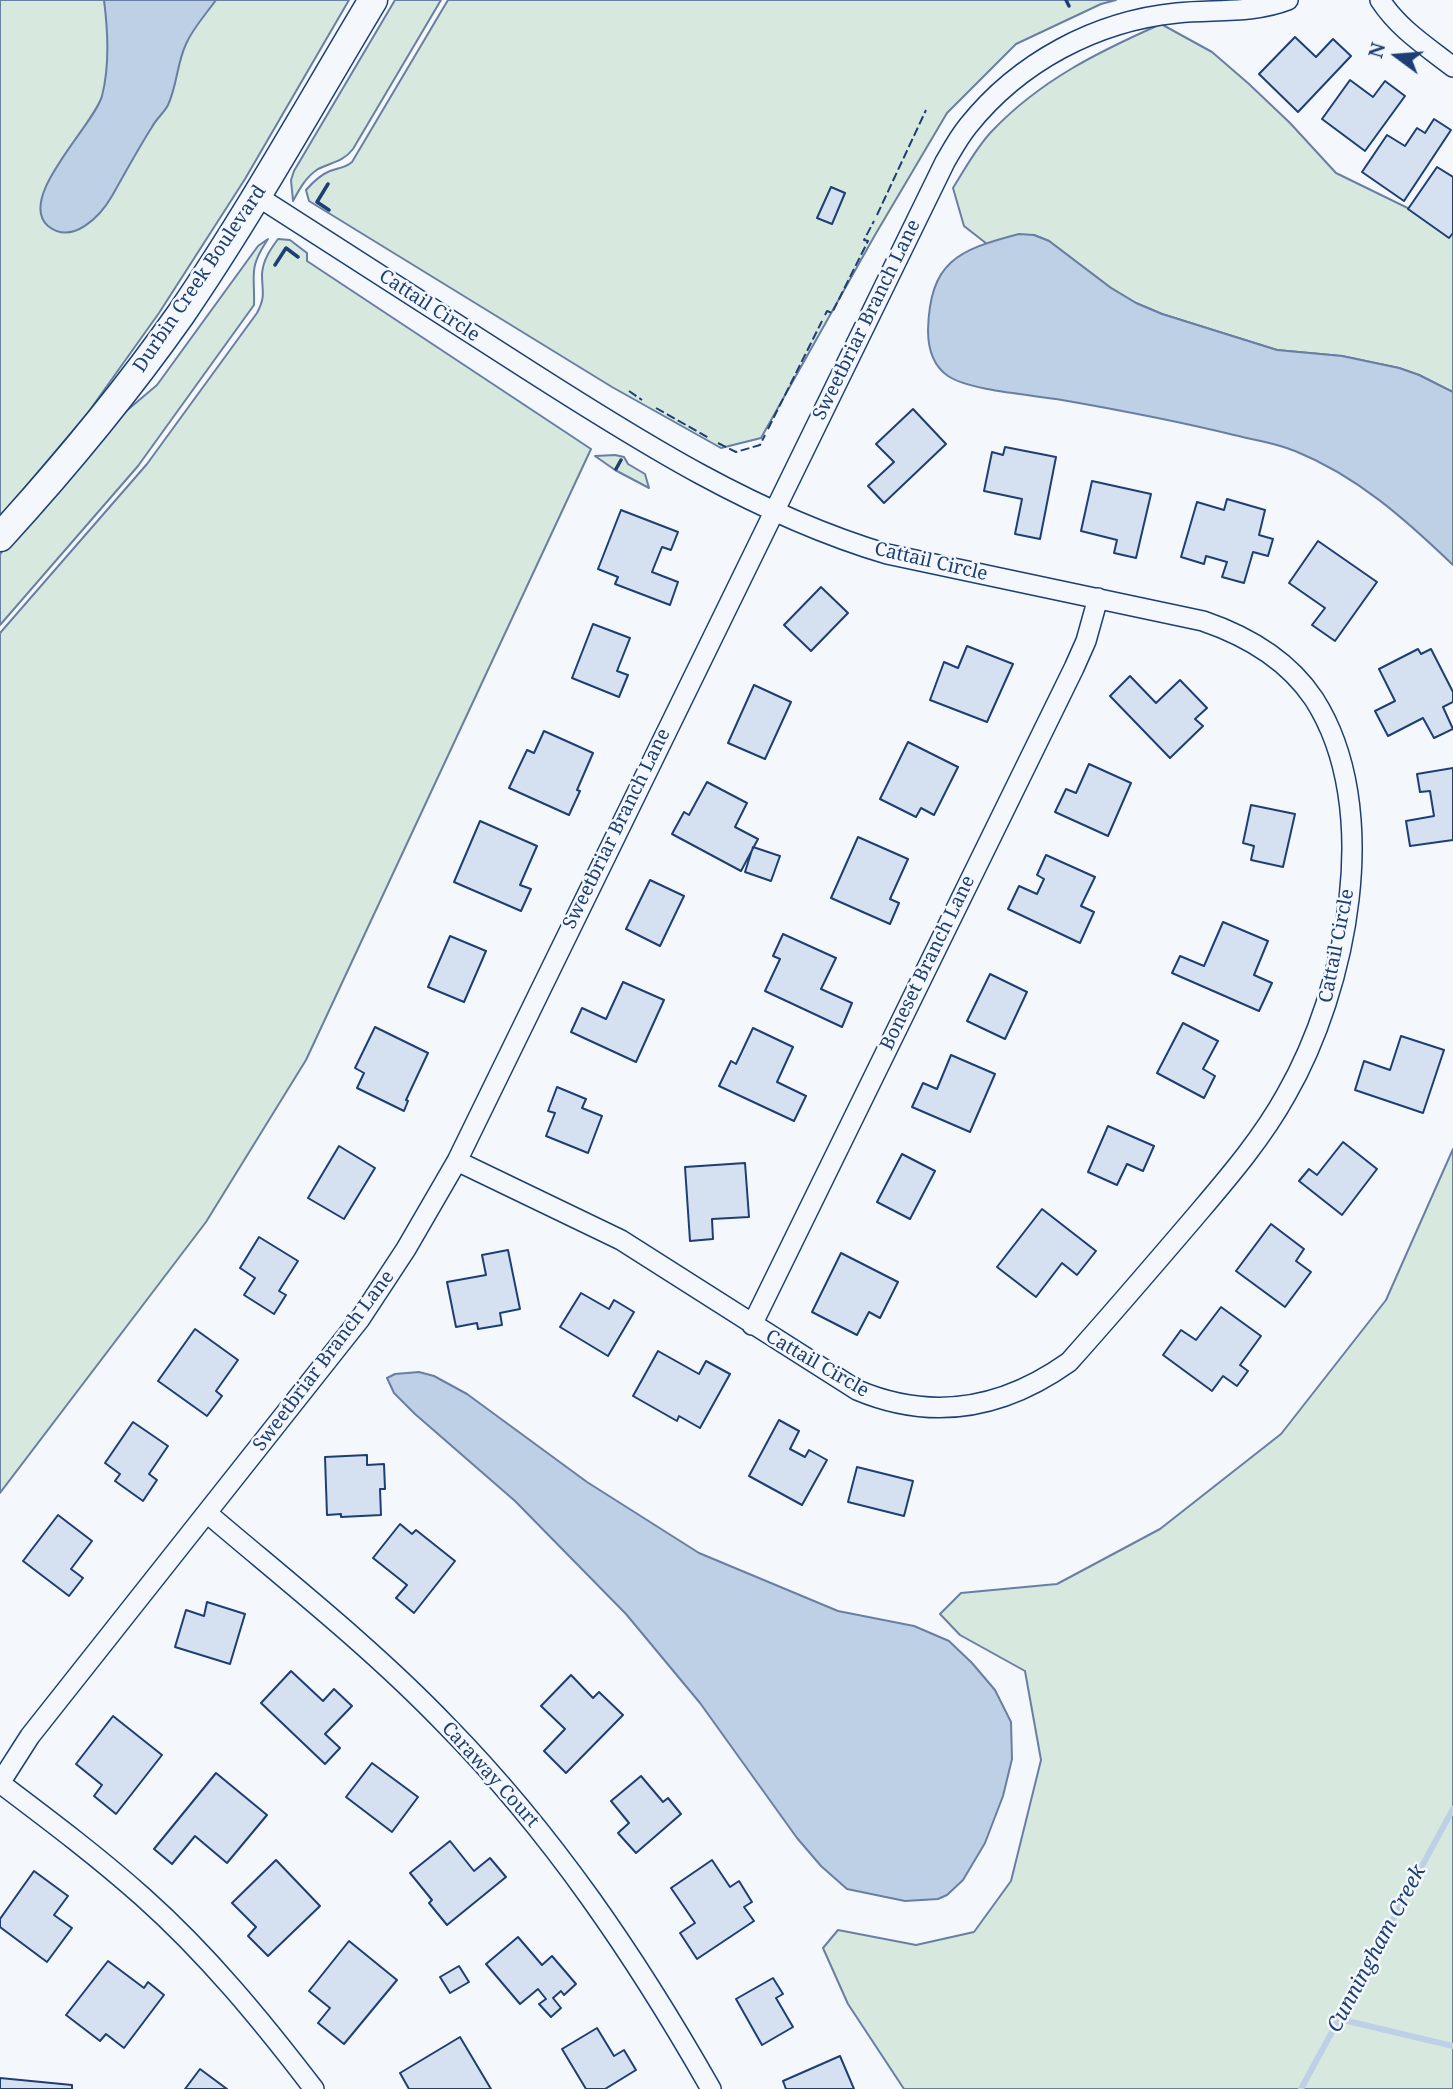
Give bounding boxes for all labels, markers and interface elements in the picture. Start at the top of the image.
north arrow [1362,21,1432,91]
text: N [1362,39,1391,61]
street label: Durbin Creek Boulevard [129,181,271,377]
street label: Sweetbriar Branch Lane [809,216,925,424]
street label: Cattail Circle [374,265,484,347]
street label: Cattail Circle [872,538,990,586]
street label: Sweetbriar Branch Lane [559,725,675,933]
street label: Boneset Branch Lane [876,872,980,1054]
street label: Cattail Circle [1315,887,1359,1005]
street label: Sweetbriar Branch Lane [249,1266,399,1456]
street label: Cattail Circle [761,1325,873,1403]
street label: Caraway Court [437,1717,543,1833]
water label: Cunningham Creek [1322,1861,1432,2037]

